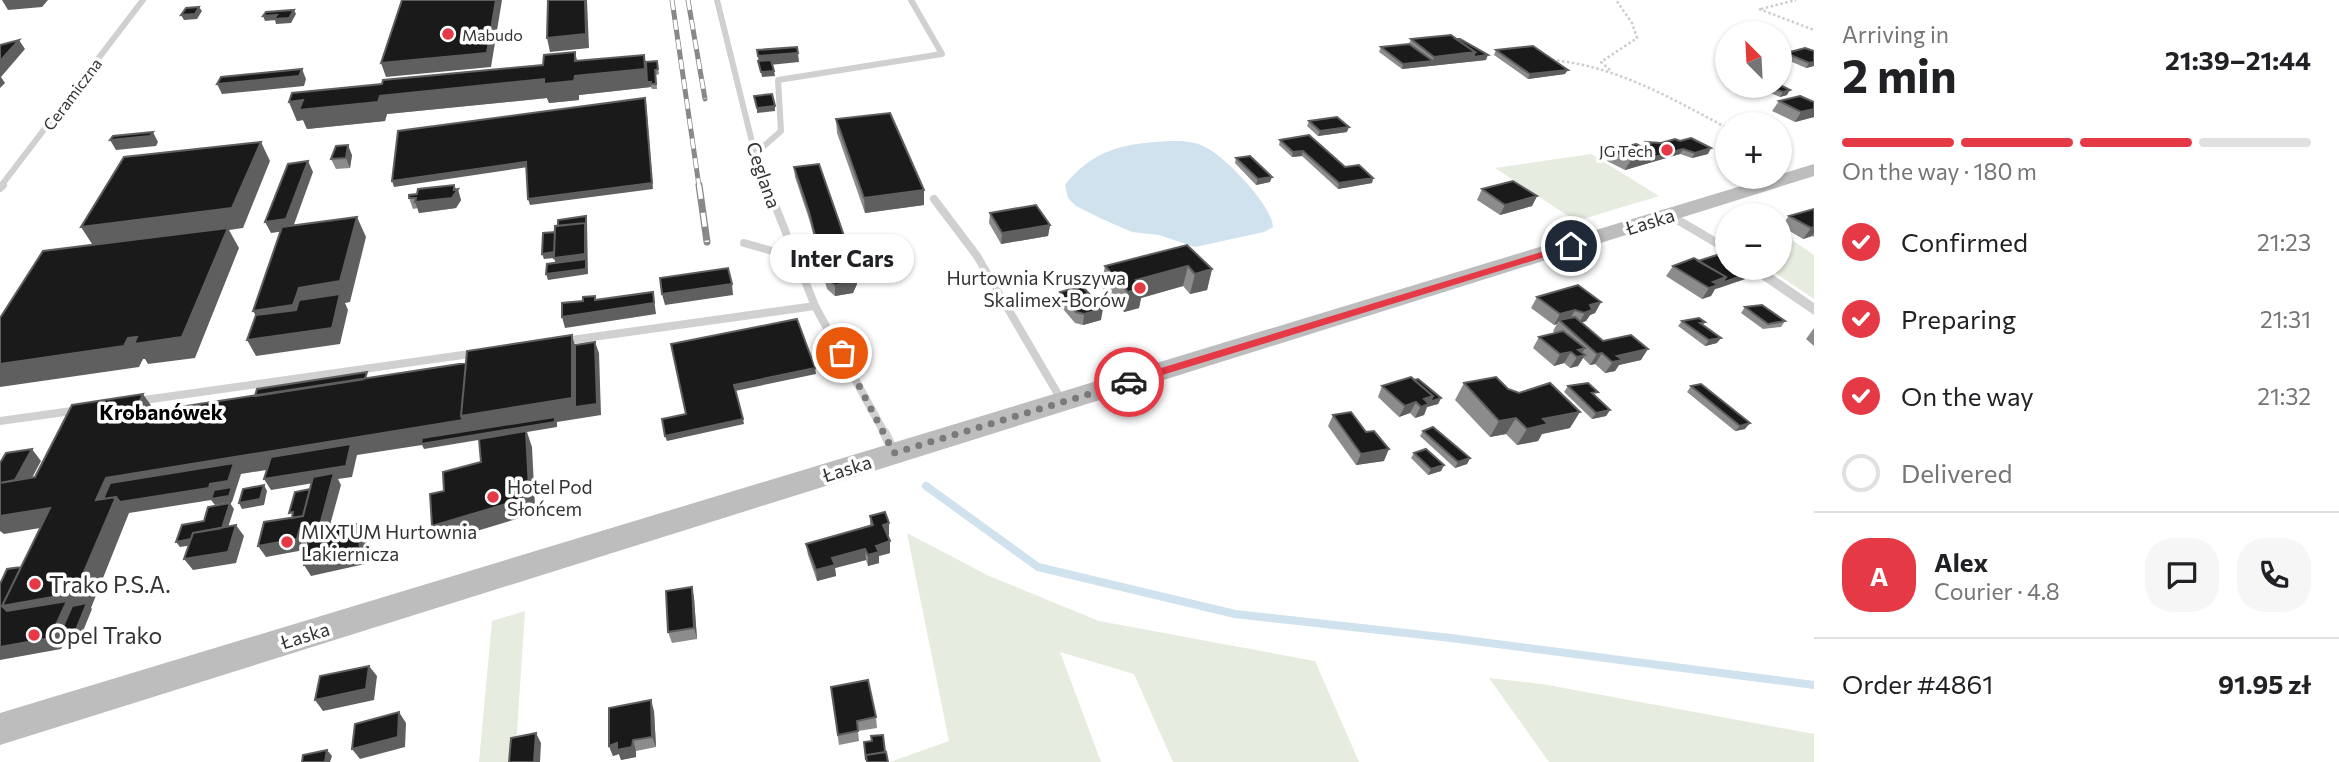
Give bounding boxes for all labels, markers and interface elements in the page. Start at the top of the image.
text: Arriving in [1842,20,1949,48]
north arrow [1715,21,1792,98]
map controls [1715,21,1792,280]
place label: Mabudo [462,25,523,44]
marker: Mabudo [440,26,456,42]
text: 21:39–21:44 [2165,44,2311,75]
text: 2 min [1842,46,1957,102]
street label: Ceramiczna [39,54,105,134]
button: + [1715,112,1792,189]
street label: Ceglana [742,139,786,211]
place label: JG Tech [1599,141,1653,160]
marker: JG Tech [1659,142,1675,158]
text: On the way · 180 m [1842,157,2037,185]
street label: Łaska [1622,203,1677,240]
button: − [1715,203,1792,280]
pin [1541,216,1601,276]
icon: check [1842,223,1880,261]
text: Confirmed [1901,226,2028,257]
icon: home [1552,227,1590,265]
text: 21:23 [2257,228,2311,256]
callout: Inter Cars [770,234,914,283]
text: Inter Cars [790,244,894,272]
place label: Hurtownia Kruszywa Skalimex-Borów [947,266,1126,311]
marker: Hurtownia Kruszywa Skalimex-Borów [1132,280,1148,296]
icon: check [1842,300,1880,338]
text: Preparing [1901,303,2016,334]
text: 21:31 [2260,305,2311,333]
pin [812,323,872,383]
icon: bag [823,334,861,372]
courier [1094,347,1164,417]
icon: car [1110,363,1148,401]
icon: check [1842,377,1880,415]
text: On the way [1901,380,2034,411]
text: 21:32 [2257,382,2311,410]
district label: Krobanówek [99,399,223,424]
street label: Łaska [819,450,874,487]
text: Delivered [1901,457,2012,488]
place label: Hotel Pod Słońcem [507,475,593,520]
marker: Hotel Pod Słońcem [485,489,501,505]
place label: MIXTUM Hurtownia Lakiernicza [301,520,477,565]
marker: MIXTUM Hurtownia Lakiernicza [279,534,295,550]
button: chat [2145,538,2219,612]
button: phone [2237,538,2311,612]
text: Alex [1934,546,1988,577]
text: A [1870,560,1888,591]
place label: Trako P.S.A. [49,570,171,598]
marker: Trako P.S.A. [27,576,43,592]
text: Courier · 4.8 [1934,577,2060,605]
street label: Łaska [277,617,332,654]
place label: Opel Trako [48,621,162,649]
marker: Opel Trako [26,627,42,643]
text: Order #4861 [1842,668,1993,699]
text: 91.95 zł [2218,668,2311,699]

